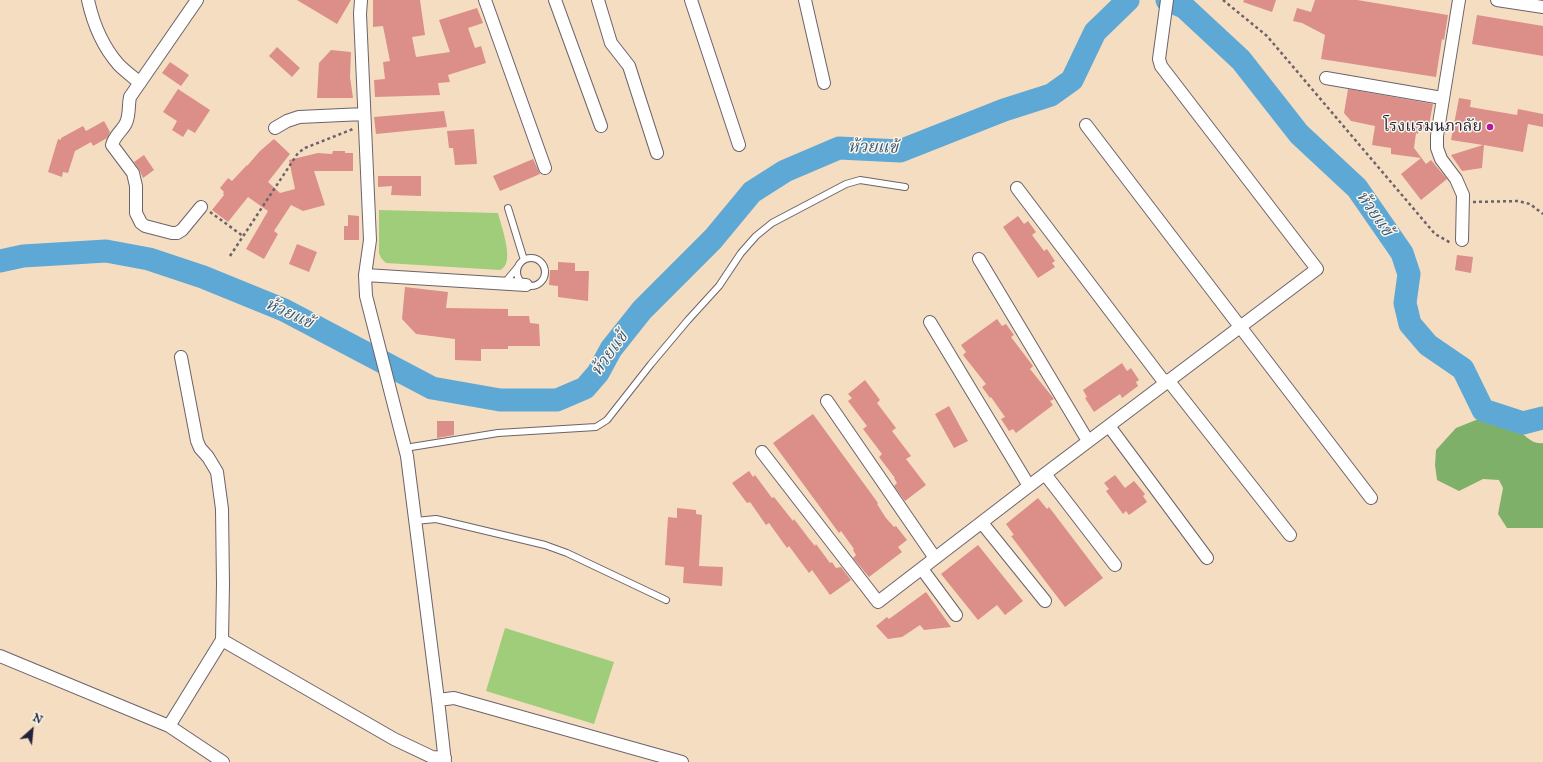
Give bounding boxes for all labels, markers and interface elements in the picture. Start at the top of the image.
place label: โรงแรมนภาลัย [1383,117,1482,137]
marker: โรงแรมนภาลัย [1485,122,1495,132]
water label: ห้วยแข้ [848,137,898,159]
water label: ห้วยแข้ [1351,188,1397,240]
water label: ห้วยแข้ [262,294,316,334]
water label: ห้วยแข้ [587,328,633,380]
north arrow [12,710,52,750]
text: N [31,711,45,727]

